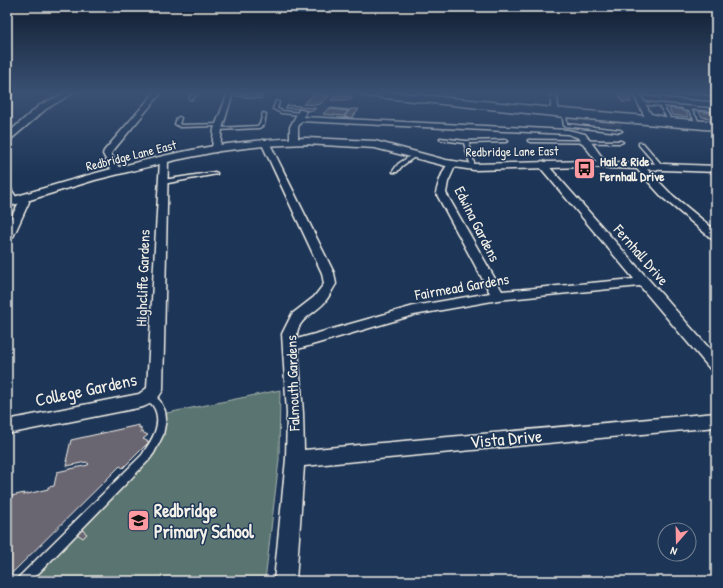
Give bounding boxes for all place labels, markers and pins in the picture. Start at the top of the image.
place label: Hail & Ride Fernhall Drive [599,152,665,185]
bus stop icon: Hail & Ride Fernhall Drive [572,155,598,181]
place label: Redbridge Primary School [154,498,255,545]
school or university icon: Redbridge Primary School [126,508,152,534]

